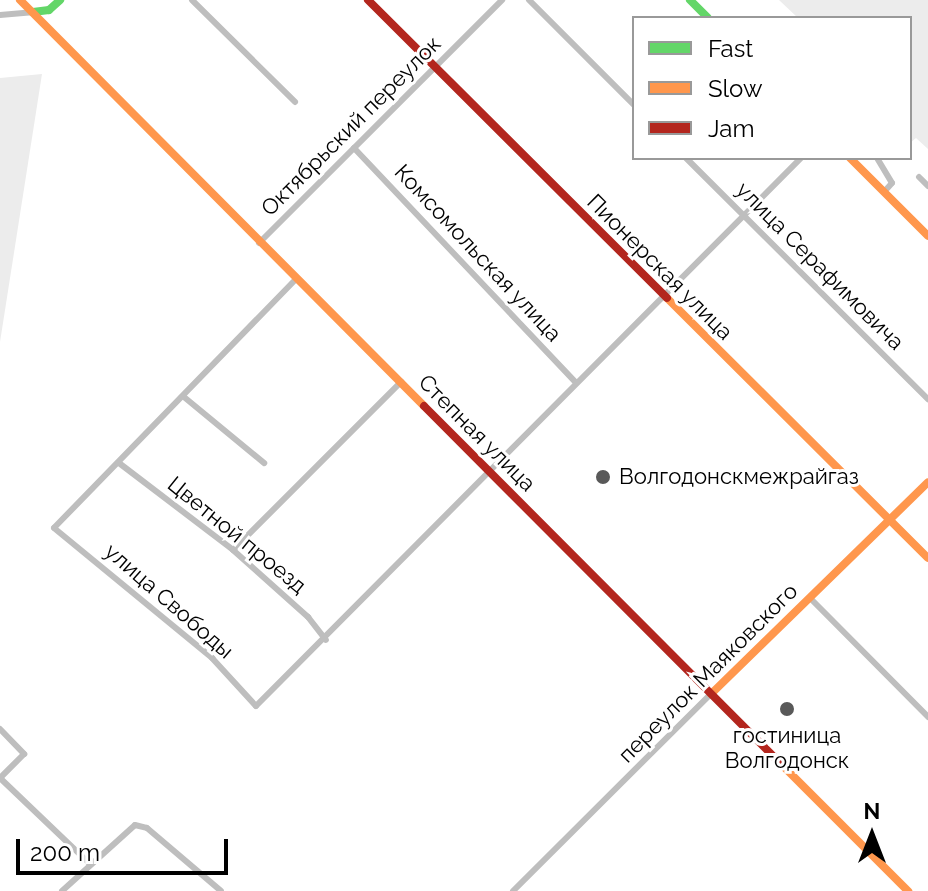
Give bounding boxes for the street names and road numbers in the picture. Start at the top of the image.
street label: Октябрьский переулок [256,31,446,221]
street label: Комсомольская улица [389,159,567,347]
street label: улица Серафимовича [731,177,909,355]
street label: Пионерская улица [581,188,739,346]
street label: Степная улица [413,369,541,497]
street label: Цветной проезд [162,471,312,599]
street label: улица Свободы [99,538,239,664]
street label: переулок Маяковского [613,578,803,768]

